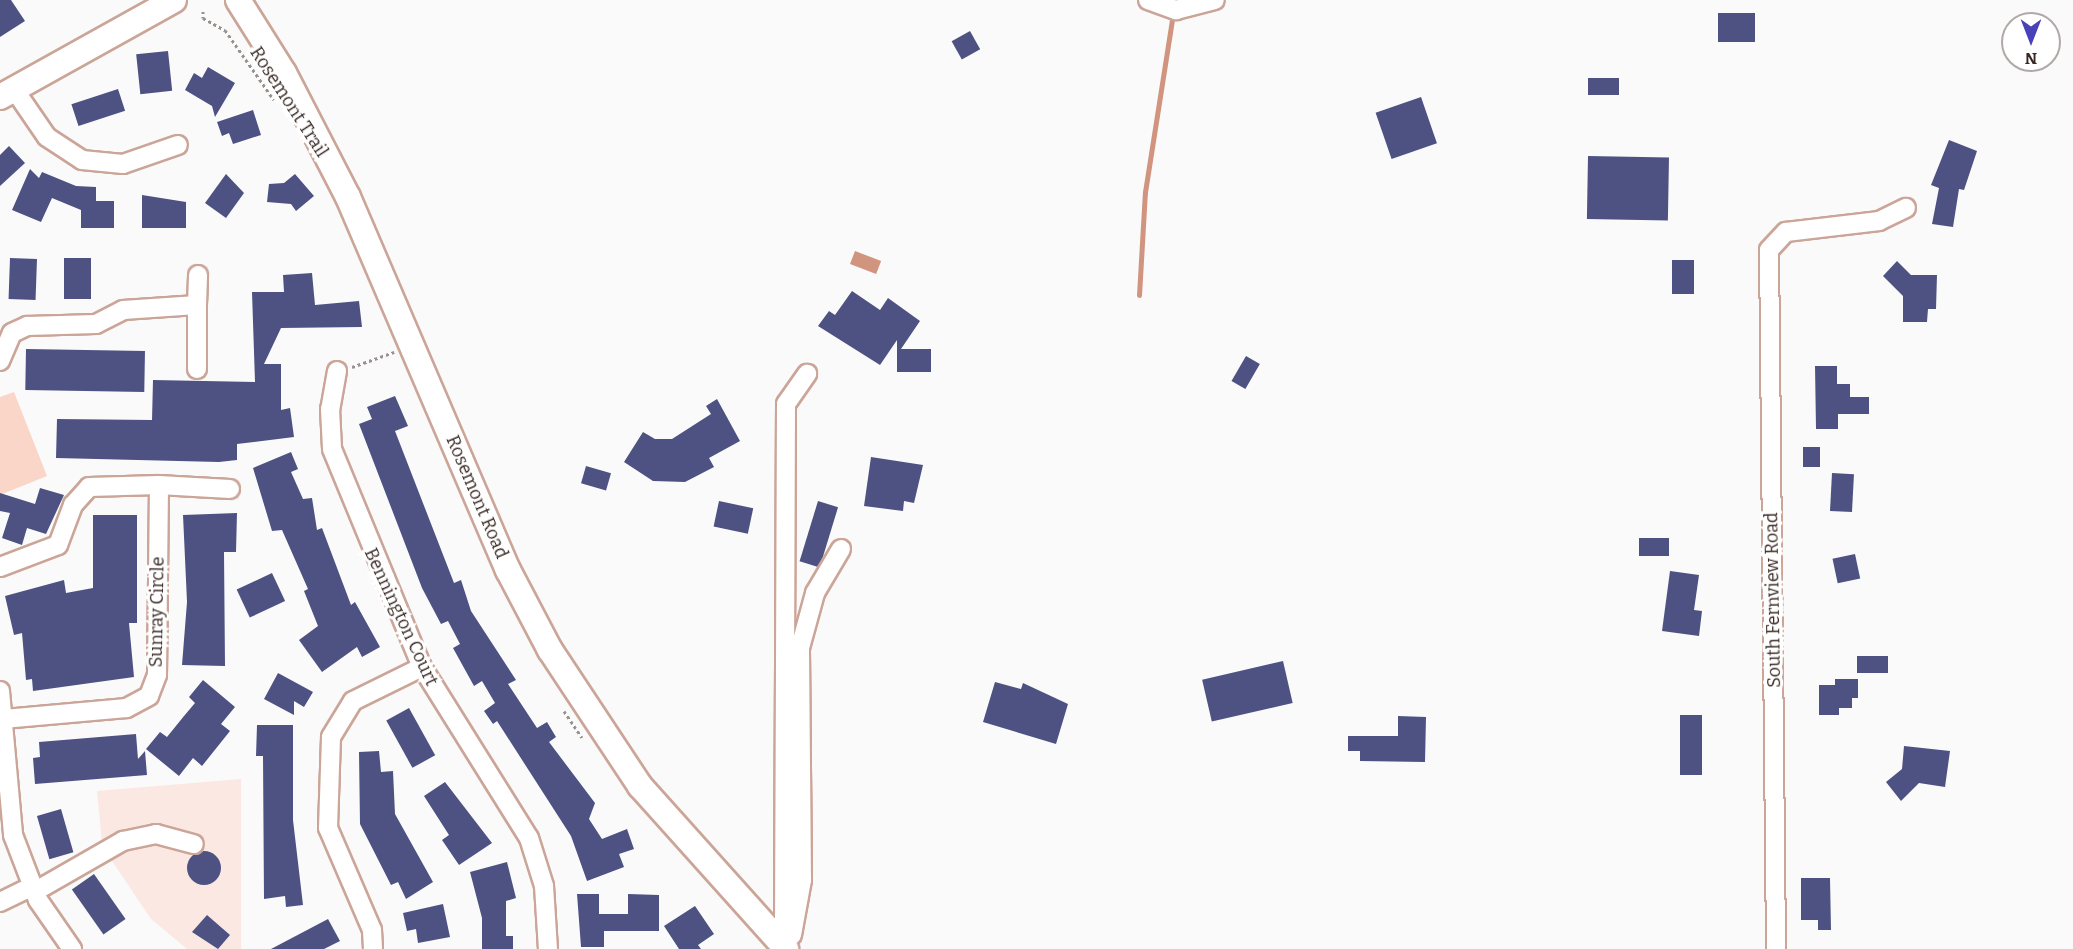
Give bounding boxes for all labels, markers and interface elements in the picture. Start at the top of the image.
north arrow [2001,12,2061,72]
street label: Rosemont Trail [245,43,333,161]
text: N [2025,49,2037,68]
street label: Rosemont Road [441,432,513,562]
street label: South Fernview Road [1761,512,1785,688]
street label: Bennington Court [360,545,442,689]
street label: Sunray Circle [145,556,169,668]

